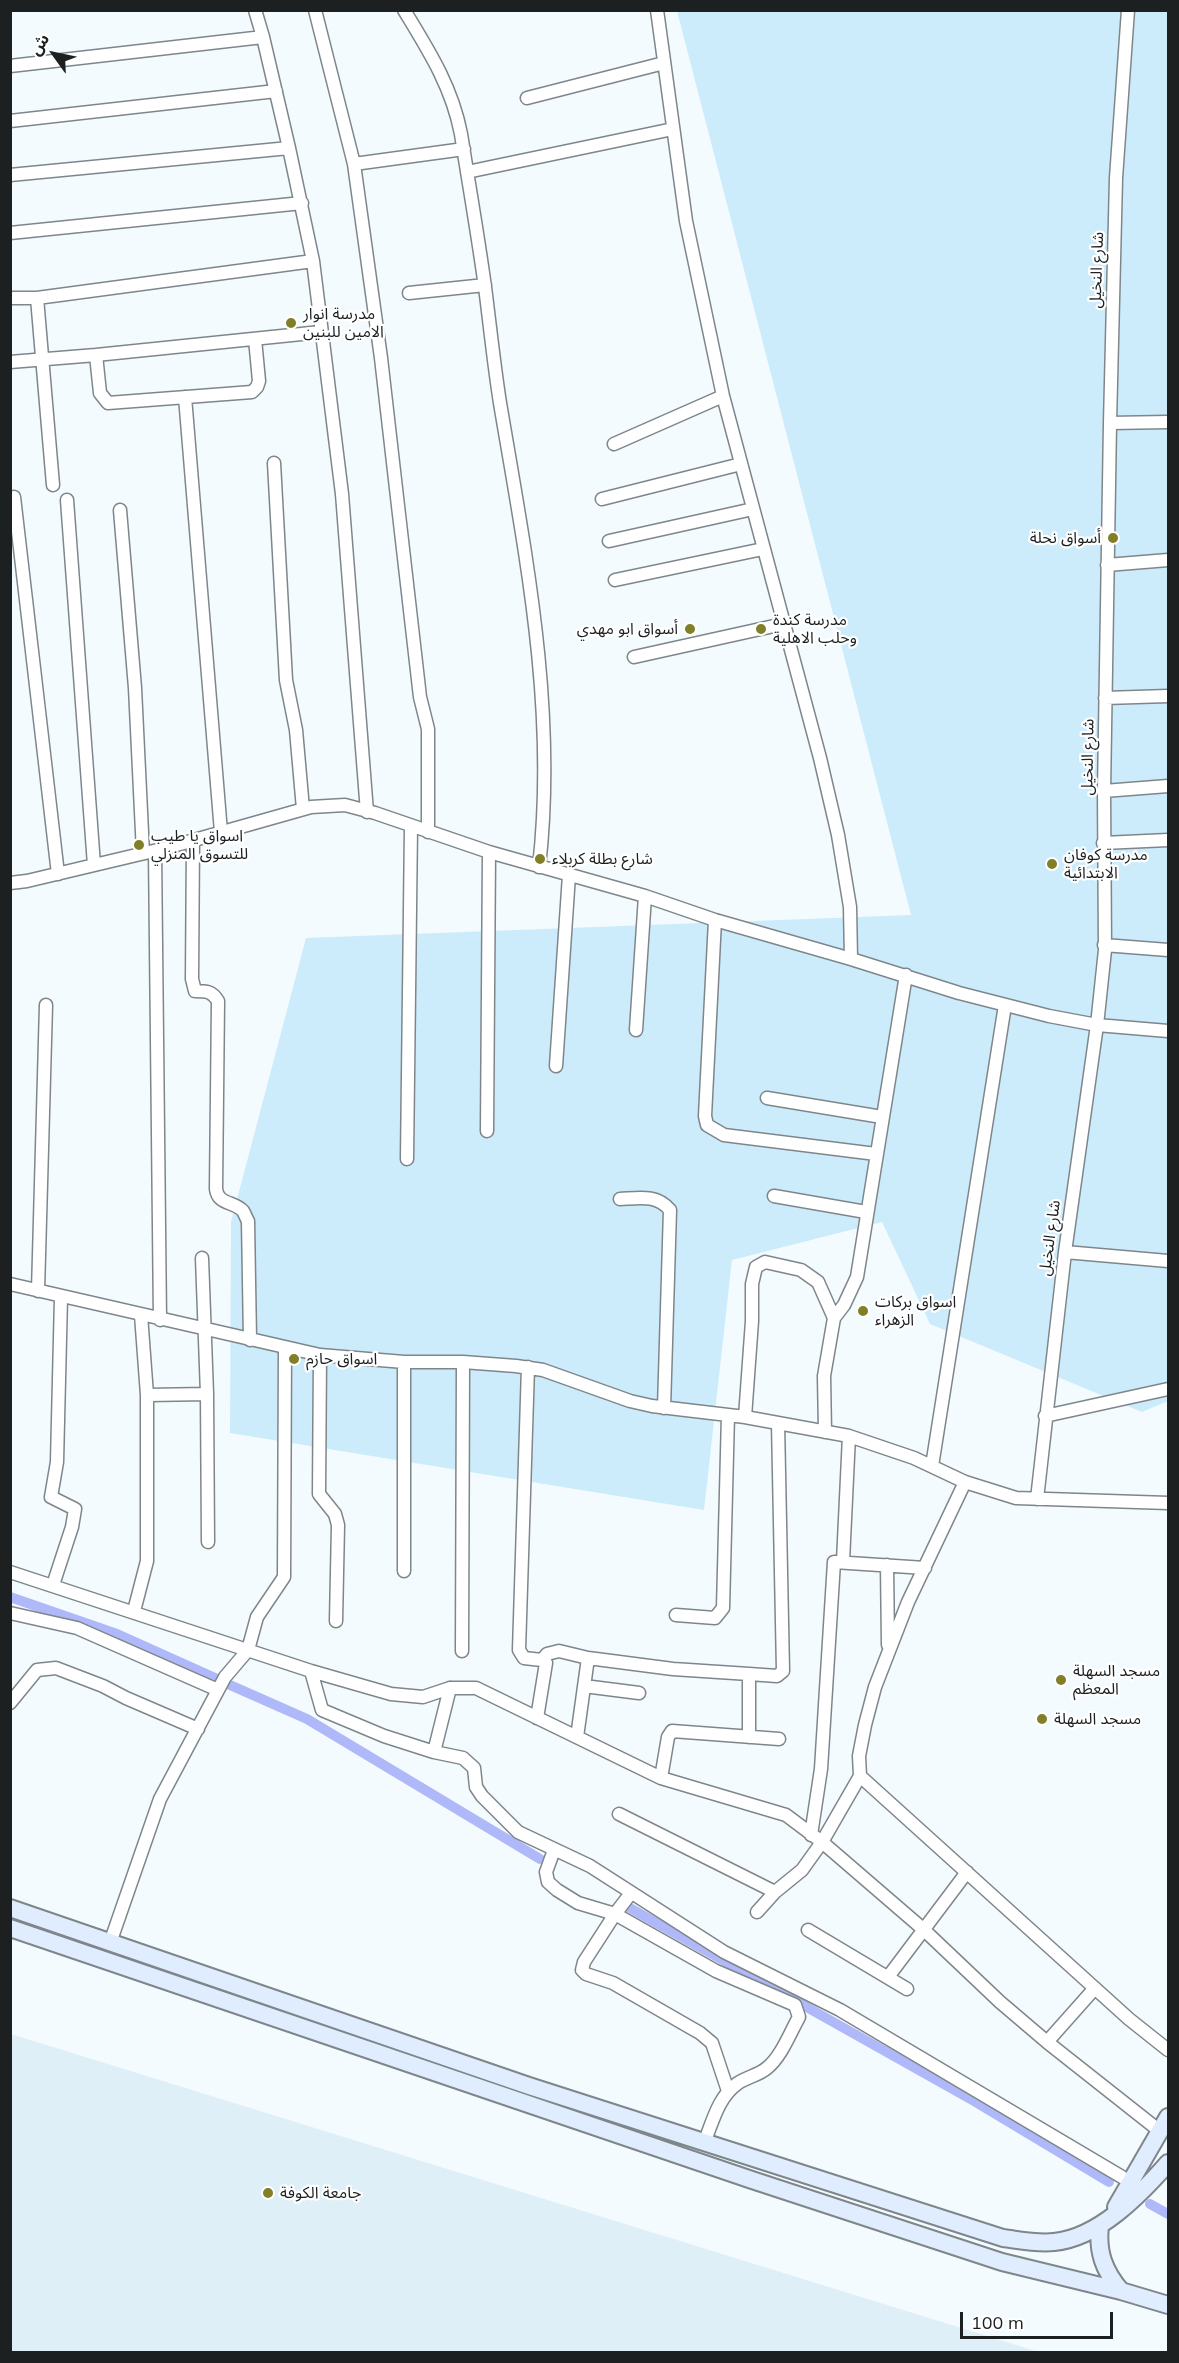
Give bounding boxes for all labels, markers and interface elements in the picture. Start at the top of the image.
north arrow [24,24,84,84]
text: ش [25,30,53,59]
street label: شارع النخيل [1086,231,1108,309]
place label: مدرسة انوار الامين للبنين [303,304,384,342]
marker: مدرسة انوار الامين للبنين [284,316,298,330]
place label: أسواق نحلة [1030,528,1101,548]
marker: أسواق نحلة [1106,531,1120,545]
place label: مدرسة كندة وحلب الاهلية [773,610,857,648]
place label: أسواق ابو مهدي [577,619,678,639]
marker: أسواق ابو مهدي [683,622,697,636]
marker: مدرسة كندة وحلب الاهلية [754,622,768,636]
street label: شارع النخيل [1078,719,1098,795]
place label: اسواق يا طيب للتسوق المنزلي [151,826,248,864]
marker: اسواق يا طيب للتسوق المنزلي [132,838,146,852]
place label: مدرسة كوفان الابتدائية [1064,845,1148,883]
place label: شارع بطلة كربلاء [552,849,653,869]
marker: شارع بطلة كربلاء [533,852,547,866]
marker: مدرسة كوفان الابتدائية [1045,857,1059,871]
street label: شارع النخيل [1035,1199,1065,1277]
place label: اسواق بركات الزهراء [875,1292,956,1330]
marker: اسواق بركات الزهراء [856,1304,870,1318]
place label: اسواق حازم [306,1349,377,1369]
marker: اسواق حازم [287,1352,301,1366]
place label: مسجد السهلة المعظم [1073,1661,1160,1699]
marker: مسجد السهلة المعظم [1054,1673,1068,1687]
place label: مسجد السهلة [1054,1709,1141,1729]
marker: مسجد السهلة [1035,1712,1049,1726]
place label: جامعة الكوفة [280,2183,361,2203]
marker: جامعة الكوفة [261,2186,275,2200]
scale bar [963,2300,1116,2338]
text: 100 m [971,2311,1024,2334]

